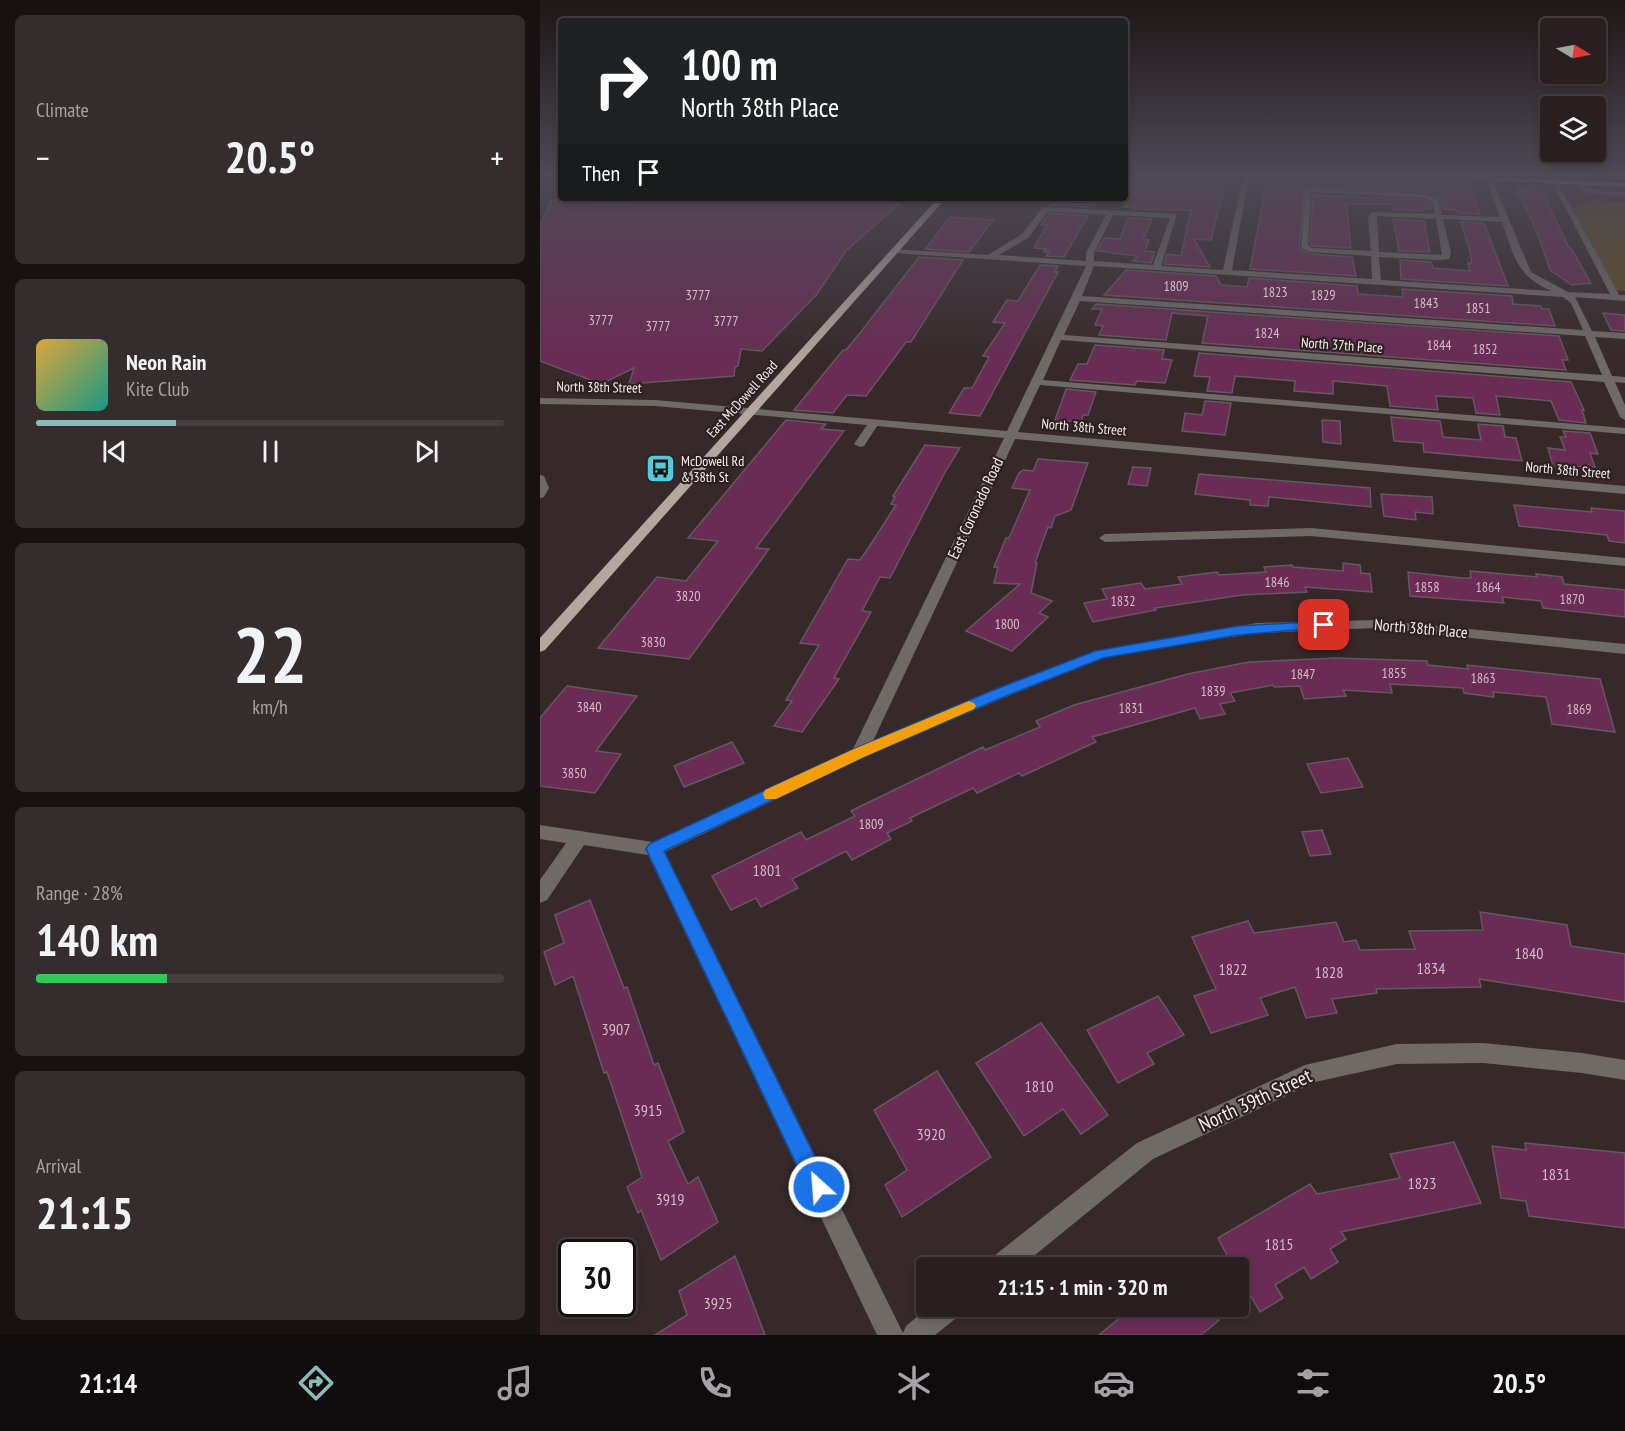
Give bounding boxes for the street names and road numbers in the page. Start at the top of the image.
street label: North 37th Place [1301,333,1384,357]
street label: East McDowell Road [703,357,781,441]
street label: North 38th Street [556,377,642,397]
street label: North 38th Street [1041,414,1127,440]
street label: East Coronado Road [943,454,1007,562]
street label: North 38th Street [1525,457,1611,483]
street label: North 38th Place [1373,614,1469,642]
street label: North 39th Street [1194,1062,1316,1138]

